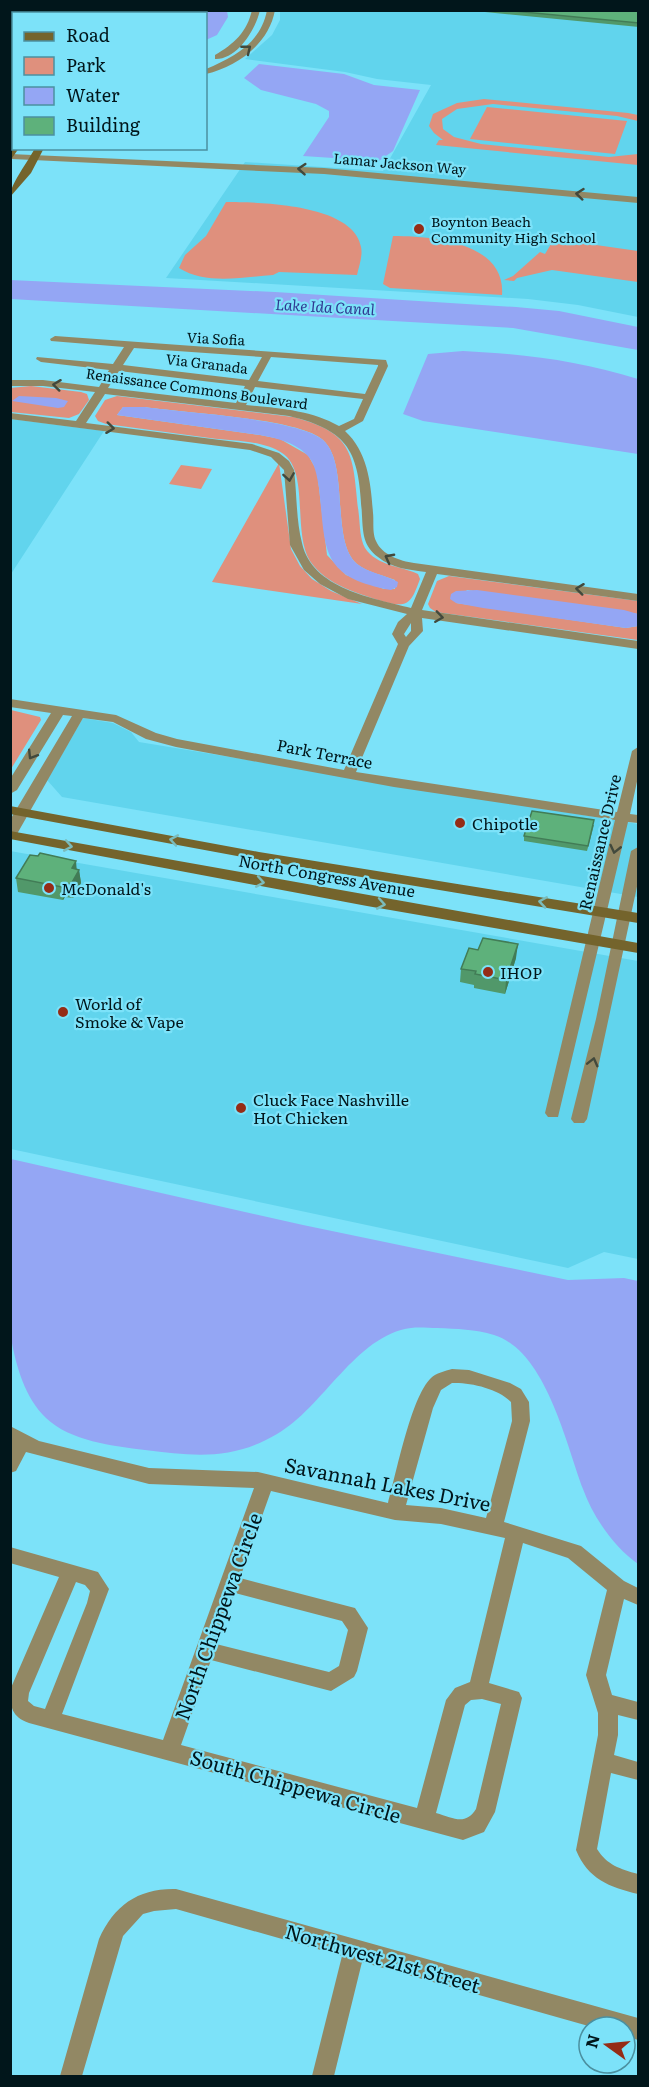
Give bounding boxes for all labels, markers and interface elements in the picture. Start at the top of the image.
legend [12,12,207,150]
text: Road [66,21,110,48]
one-way arrow [240,46,251,57]
text: Park [66,51,107,78]
text: Water [66,81,120,108]
text: Building [66,111,141,138]
street label: Lamar Jackson Way [333,147,468,179]
one-way arrow [298,163,307,176]
one-way arrow [576,188,585,201]
place label: Boynton Beach Community High School [431,211,596,247]
marker: Boynton Beach Community High School [412,222,426,236]
water label: Lake Ida Canal [275,292,376,320]
street label: Via Sofia [186,326,246,350]
street label: Via Granada [165,348,250,378]
street label: Renaissance Commons Boulevard [85,363,310,414]
one-way arrow [52,379,62,392]
one-way arrow [106,422,115,434]
one-way arrow [282,472,294,481]
one-way arrow [385,554,395,565]
one-way arrow [576,584,585,596]
one-way arrow [434,610,444,622]
street label: Park Terrace [275,732,375,774]
one-way arrow [28,749,40,759]
street label: Renaissance Drive [572,772,626,912]
place label: Chipotle [472,811,538,835]
marker: Chipotle [453,816,467,830]
one-way arrow [170,834,180,847]
one-way arrow [63,839,73,852]
one-way arrow [610,844,623,854]
street label: North Congress Avenue [237,848,417,902]
one-way arrow [255,875,264,887]
place label: McDonald's [61,876,151,900]
marker: McDonald's [42,881,56,895]
one-way arrow [538,896,547,908]
one-way arrow [376,897,386,910]
place label: IHOP [500,960,542,984]
marker: IHOP [481,965,495,979]
place label: World of Smoke & Vape [75,991,184,1033]
marker: World of Smoke & Vape [56,1005,70,1019]
one-way arrow [585,1057,598,1067]
place label: Cluck Face Nashville Hot Chicken [253,1087,409,1129]
marker: Cluck Face Nashville Hot Chicken [234,1101,248,1115]
street label: Savannah Lakes Drive [282,1448,494,1518]
street label: North Chippewa Circle [165,1508,269,1724]
street label: South Chippewa Circle [187,1741,405,1829]
street label: Northwest 21st Street [282,1915,484,1999]
north arrow [577,2015,637,2075]
text: N [578,2031,605,2050]

